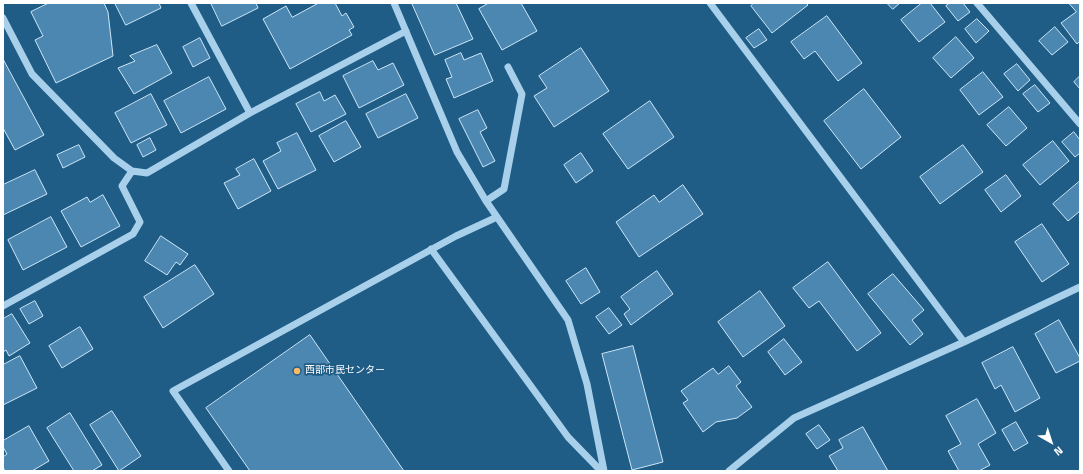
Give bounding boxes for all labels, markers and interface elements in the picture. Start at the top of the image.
place label: 西部市民センター [305,365,385,377]
marker: 西部市民センター [292,366,302,376]
north arrow [1031,422,1071,462]
text: N [1051,443,1067,460]

